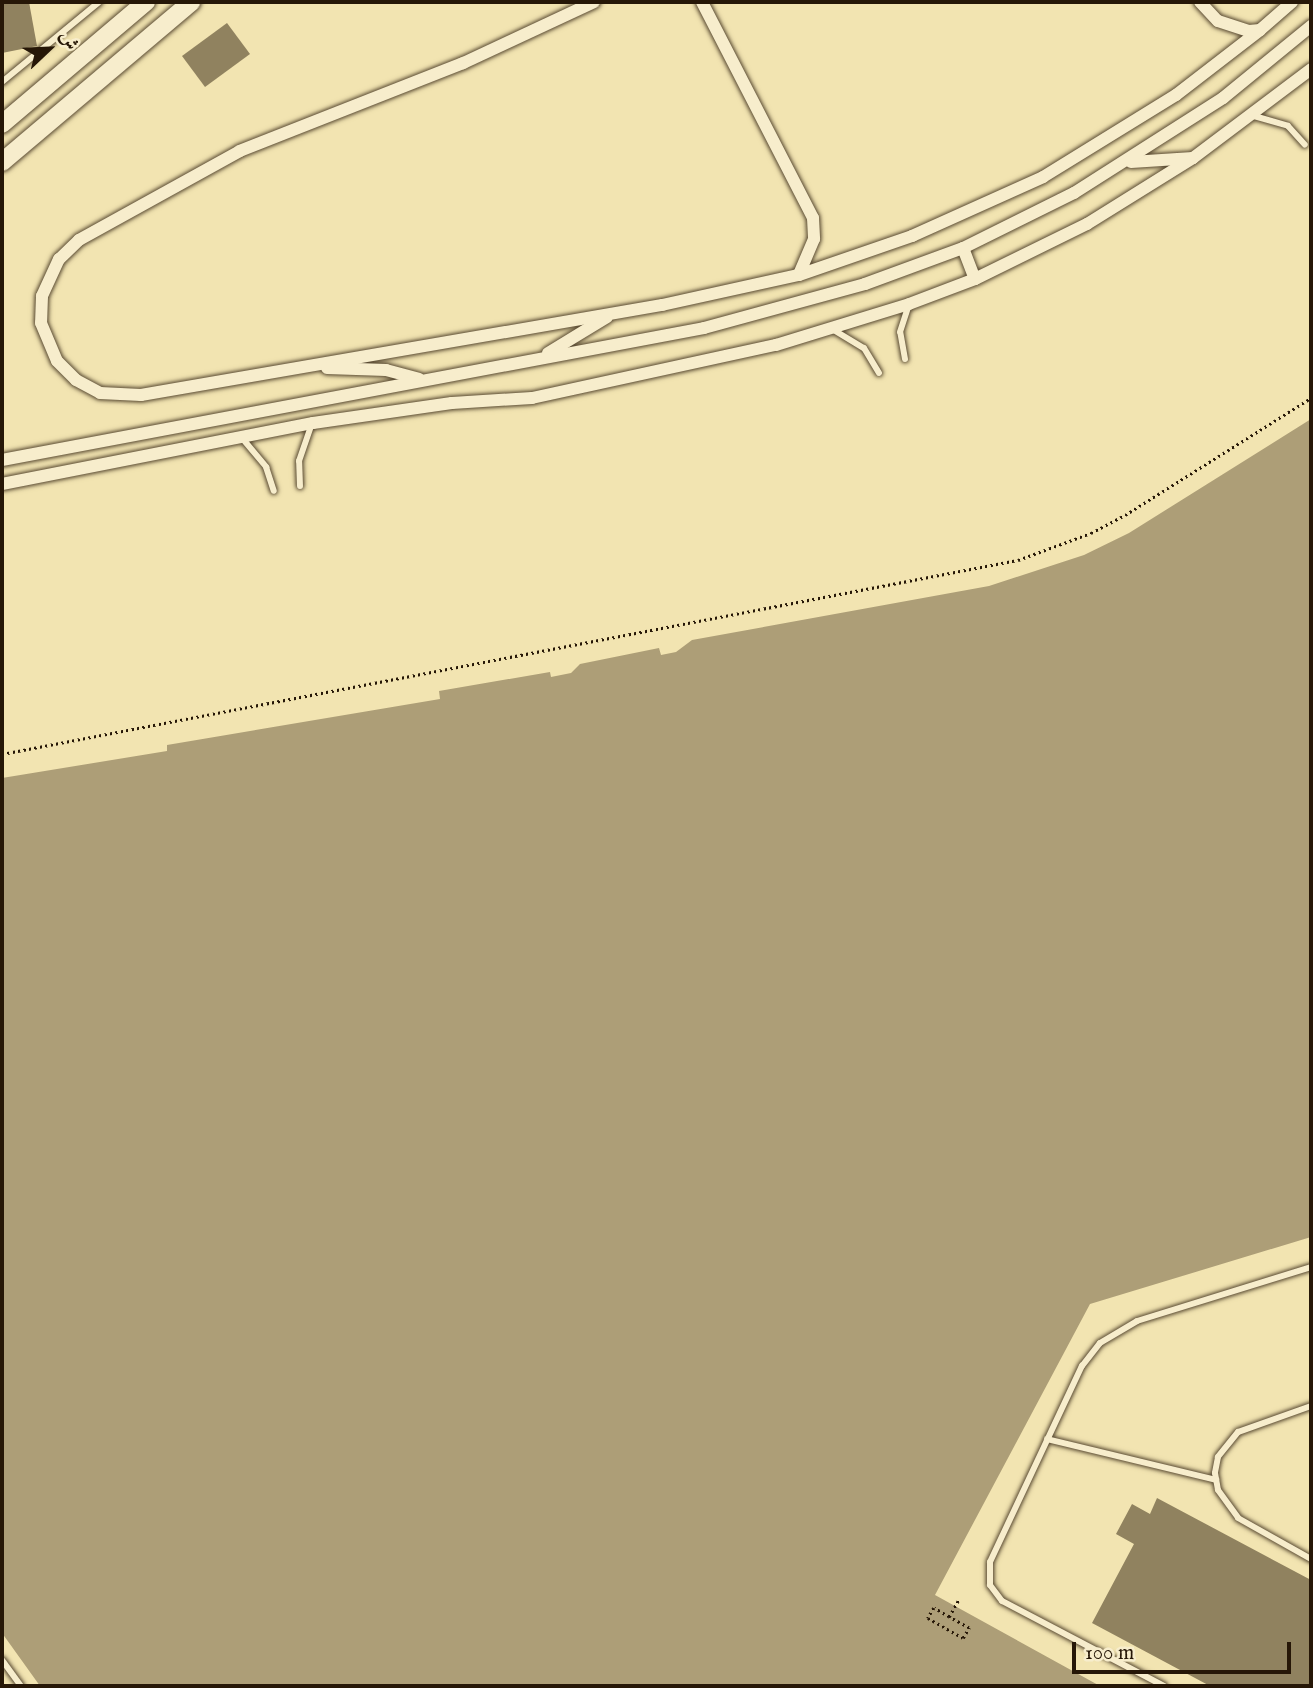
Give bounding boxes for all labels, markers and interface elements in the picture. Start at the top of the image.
north arrow [14,14,84,84]
text: ش [54,27,83,54]
scale bar [1075,1628,1294,1672]
text: 100 m [1085,1640,1134,1667]

